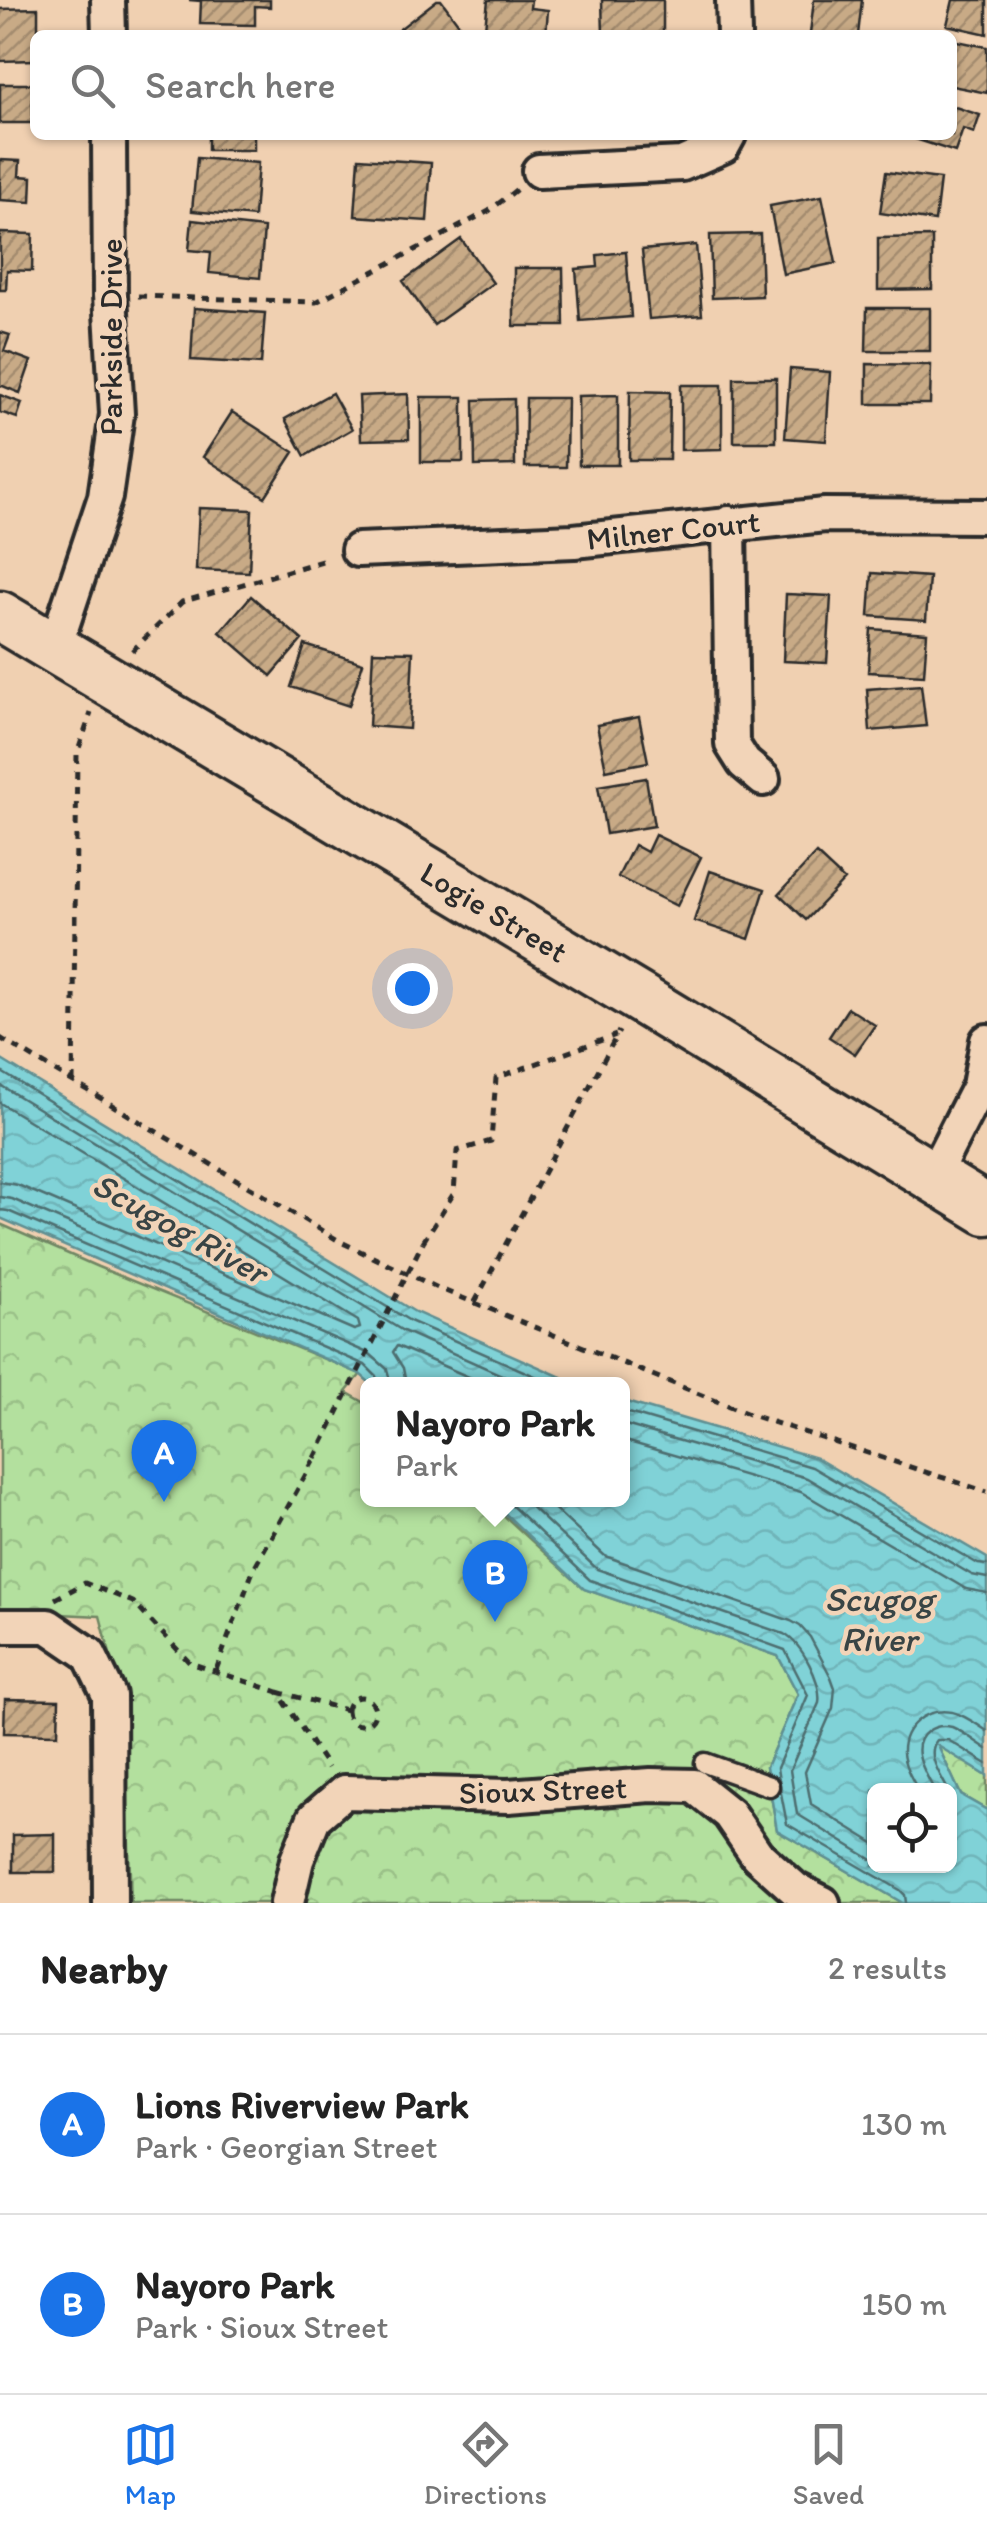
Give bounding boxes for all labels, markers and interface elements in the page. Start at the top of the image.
search box [30,30,957,140]
icon: search [65,58,120,113]
text: Search here [145,62,336,108]
street label: Parkside Drive [92,238,130,436]
street label: Milner Court [585,502,761,558]
street label: Logie Street [414,853,574,971]
your location [387,963,438,1014]
water label: Scugog River [85,1163,278,1295]
popup [360,1377,630,1507]
text: Nayoro Park [395,1400,595,1446]
pin: A [132,1420,196,1502]
text: Park [395,1446,458,1484]
pin: B [462,1540,528,1622]
water label: Scugog River [825,1578,938,1660]
street label: Sioux Street [458,1768,628,1812]
map controls [867,1783,957,1873]
button: locate [867,1783,957,1873]
text: Nearby [40,1943,167,1994]
text: 2 results [828,1949,947,1987]
text: Lions Riverview Park [135,2082,469,2128]
text: A [62,2105,83,2143]
text: 130 m [861,2105,947,2143]
text: Park · Georgian Street [135,2128,437,2166]
text: Nayoro Park [135,2262,334,2308]
text: B [62,2285,83,2323]
text: 150 m [862,2285,947,2323]
text: Park · Sioux Street [135,2308,388,2346]
tab: Map [123,2417,178,2511]
tab: Directions [424,2417,547,2511]
tab: Saved [793,2417,864,2511]

